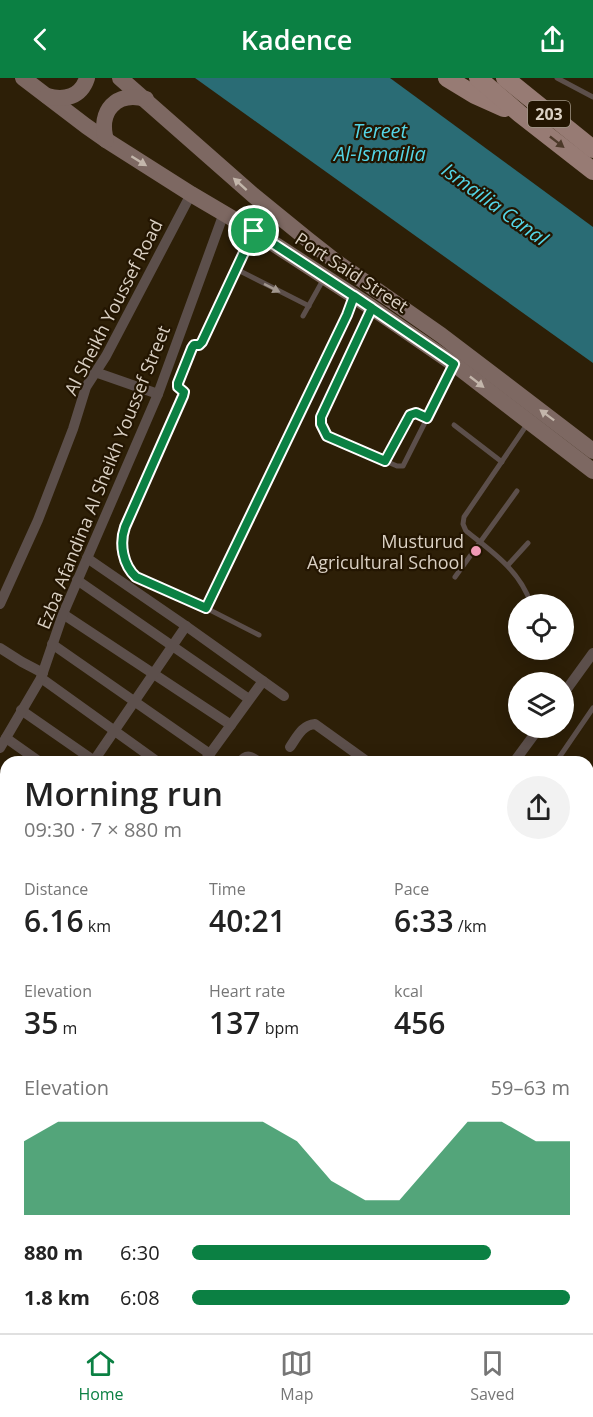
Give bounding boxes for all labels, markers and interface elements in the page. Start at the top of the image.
text: Kadence [241,21,352,58]
icon: back [24,23,57,56]
icon: share [536,23,569,56]
road number: 203 [528,101,570,127]
water label: Tereet Al-Ismailia [332,117,426,167]
one-way arrow [549,136,564,148]
one-way arrow [130,155,147,166]
water label: Ismaïlia Canal [436,156,554,252]
one-way arrow [233,178,248,191]
pin [228,205,279,256]
icon: arrive [237,214,270,247]
street label: Al Sheikh Youssef Road [58,215,168,399]
street label: Port Said Street [291,226,413,318]
one-way arrow [264,283,281,293]
street label: Ezba Afandina Al Sheikh Youssef Street [31,322,175,632]
one-way arrow [470,376,485,388]
one-way arrow [539,410,554,422]
place label: Musturud Agricultural School [307,529,464,574]
marker: Musturud Agricultural School [469,544,483,558]
map controls [508,594,574,738]
button: locate [508,594,574,660]
button: layers [508,672,574,738]
text: Morning run [24,771,223,816]
button: share [507,776,570,839]
text: 09:30 · 7 × 880 m [24,816,182,843]
text: Distance [24,878,88,900]
text: Time [209,878,246,900]
text: Pace [394,878,429,900]
text: 6.16 [24,900,84,941]
text: 40:21 [209,900,286,941]
text: 6:33 [394,900,454,941]
text: km [84,915,111,937]
text: /km [454,915,487,937]
text: Elevation [24,980,92,1002]
text: Heart rate [209,980,285,1002]
text: kcal [394,980,423,1002]
text: 35 [24,1002,58,1043]
text: 137 [209,1002,260,1043]
text: 456 [394,1002,445,1043]
text: m [58,1017,77,1039]
text: bpm [260,1017,299,1039]
text: Elevation [24,1074,109,1101]
text: 59–63 m [491,1074,570,1101]
text: 880 m [24,1239,83,1266]
text: 6:30 [120,1239,160,1266]
text: 1.8 km [24,1284,90,1311]
text: 6:08 [120,1284,160,1311]
tab: Home [78,1347,124,1405]
tab: Map [280,1347,313,1405]
tab: Saved [470,1347,515,1405]

